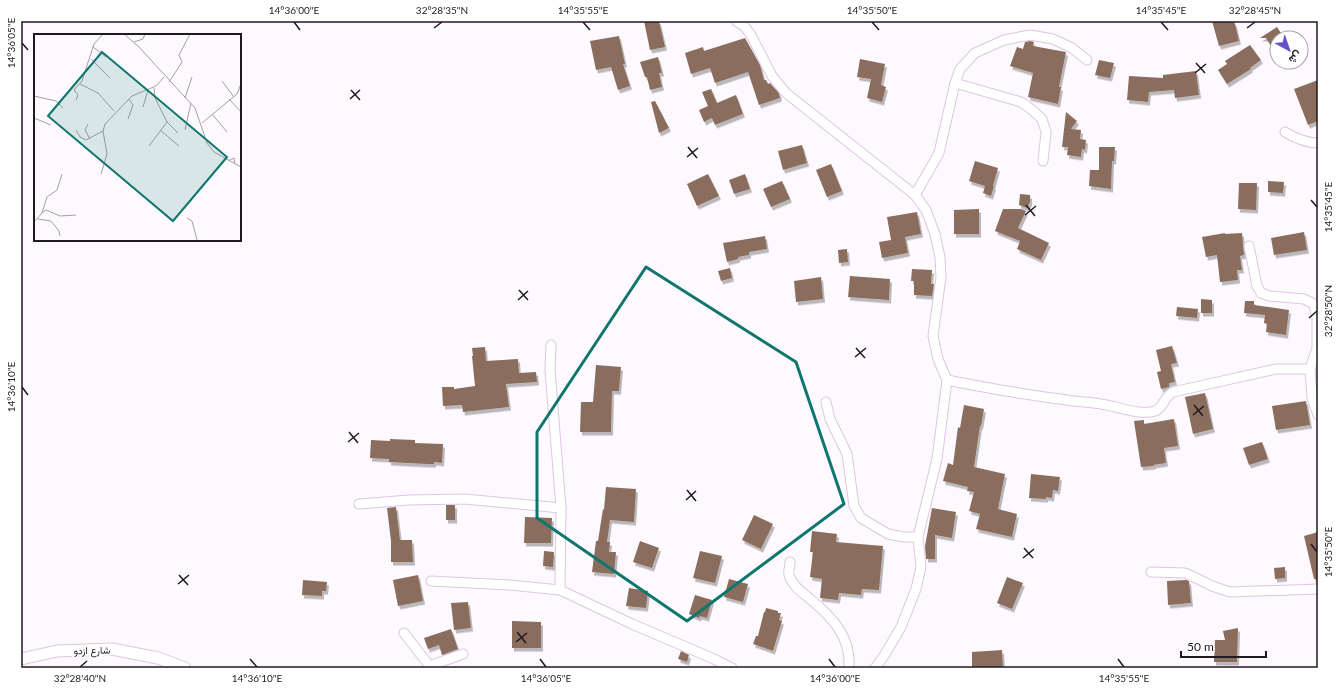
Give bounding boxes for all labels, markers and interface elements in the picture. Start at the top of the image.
text: 14°36'00"E [269,4,319,16]
text: 32°28'35"N [416,4,468,16]
text: 14°35'55"E [558,4,608,16]
text: 14°35'50"E [847,4,897,16]
text: 14°35'45"E [1136,4,1186,16]
text: 32°28'45"N [1229,4,1281,16]
text: 14°36'05"E [5,18,17,68]
north arrow [1269,30,1309,70]
inset map [34,34,241,241]
text: ش [1286,48,1305,67]
text: 14°35'45"E [1322,182,1334,232]
text: 32°28'50"N [1322,285,1334,337]
text: 14°36'10"E [5,362,17,412]
text: 14°35'50"E [1322,527,1334,577]
scale bar [1181,633,1266,659]
text: 50 m [1187,639,1214,654]
street label: شارع ازدو [73,644,111,657]
text: 32°28'40"N [54,672,106,684]
text: 14°36'10"E [232,672,282,684]
text: 14°36'05"E [521,672,571,684]
text: 14°36'00"E [810,672,860,684]
text: 14°35'55"E [1099,672,1149,684]

